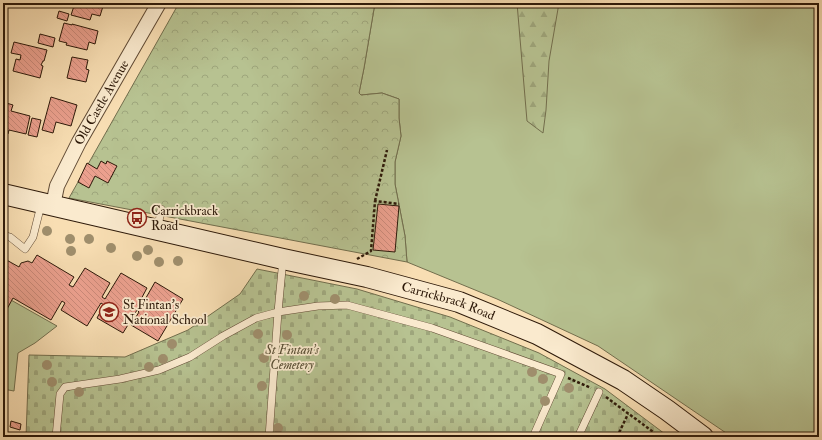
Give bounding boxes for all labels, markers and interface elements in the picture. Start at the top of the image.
street label: Old Castle Avenue [71,57,133,148]
place label: Carrickbrack Road [151,203,219,234]
bus stop icon: Carrickbrack Road [126,207,148,229]
street label: Carrickbrack Road [400,279,498,324]
place label: St Fintan's National School [123,297,207,328]
school or university icon: St Fintan's National School [98,301,120,323]
park label: St Fintan's Cemetery [264,342,319,373]

